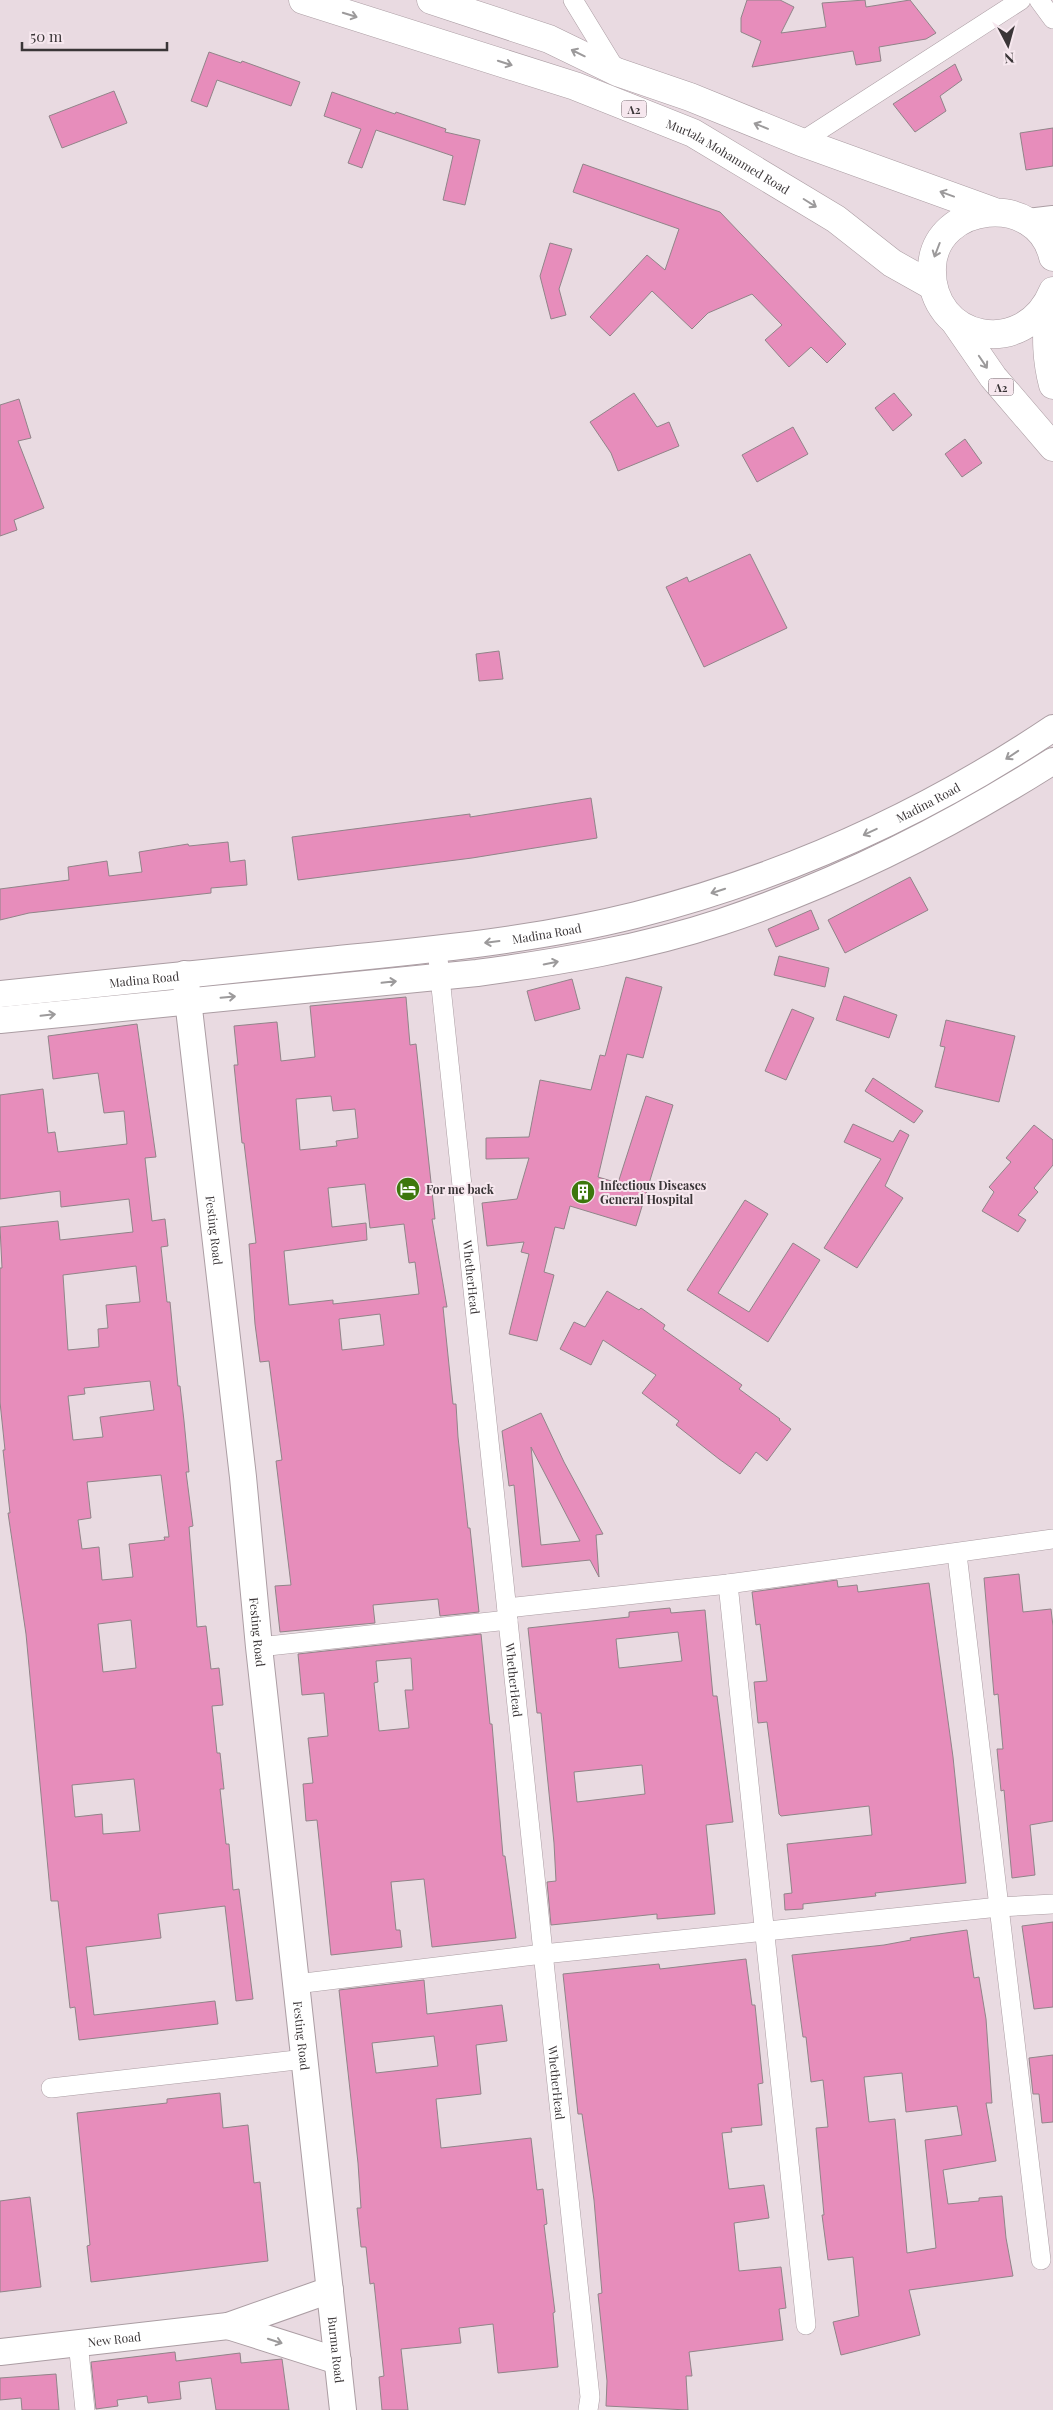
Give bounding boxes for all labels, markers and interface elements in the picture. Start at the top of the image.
one-way arrow [341,10,357,20]
scale bar [22,20,168,52]
north arrow [983,20,1033,70]
text: 50 m [30,26,63,46]
one-way arrow [571,48,586,57]
text: N [1003,48,1015,68]
one-way arrow [496,59,512,69]
road number: A2 [622,100,646,118]
street label: Murtala Mohammed Road [664,115,793,197]
one-way arrow [754,121,769,130]
one-way arrow [939,189,955,198]
one-way arrow [803,198,817,208]
one-way arrow [932,242,941,257]
one-way arrow [978,355,988,369]
road number: A2 [988,378,1014,396]
one-way arrow [1006,750,1020,760]
street label: Madina Road [893,779,963,826]
one-way arrow [863,828,878,838]
one-way arrow [711,887,727,896]
street label: Madina Road [511,919,583,947]
one-way arrow [484,937,500,947]
one-way arrow [542,958,558,967]
street label: Madina Road [108,968,180,991]
one-way arrow [381,977,397,987]
one-way arrow [219,992,235,1001]
one-way arrow [40,1010,56,1019]
hotel icon: For me back [395,1176,421,1202]
place label: Infectious Diseases General Hospital [600,1177,707,1207]
building icon: Infectious Diseases General Hospital [570,1179,596,1205]
place label: For me back [426,1181,495,1197]
street label: Festing Road [203,1195,226,1266]
street label: WhetherHead [460,1238,484,1315]
street label: Festing Road [246,1597,269,1667]
street label: WhetherHead [502,1641,526,1718]
street label: Festing Road [290,2000,314,2071]
street label: WhetherHead [545,2044,569,2121]
street label: Burma Road [325,2316,348,2384]
street label: New Road [87,2328,142,2350]
one-way arrow [266,2337,282,2346]

